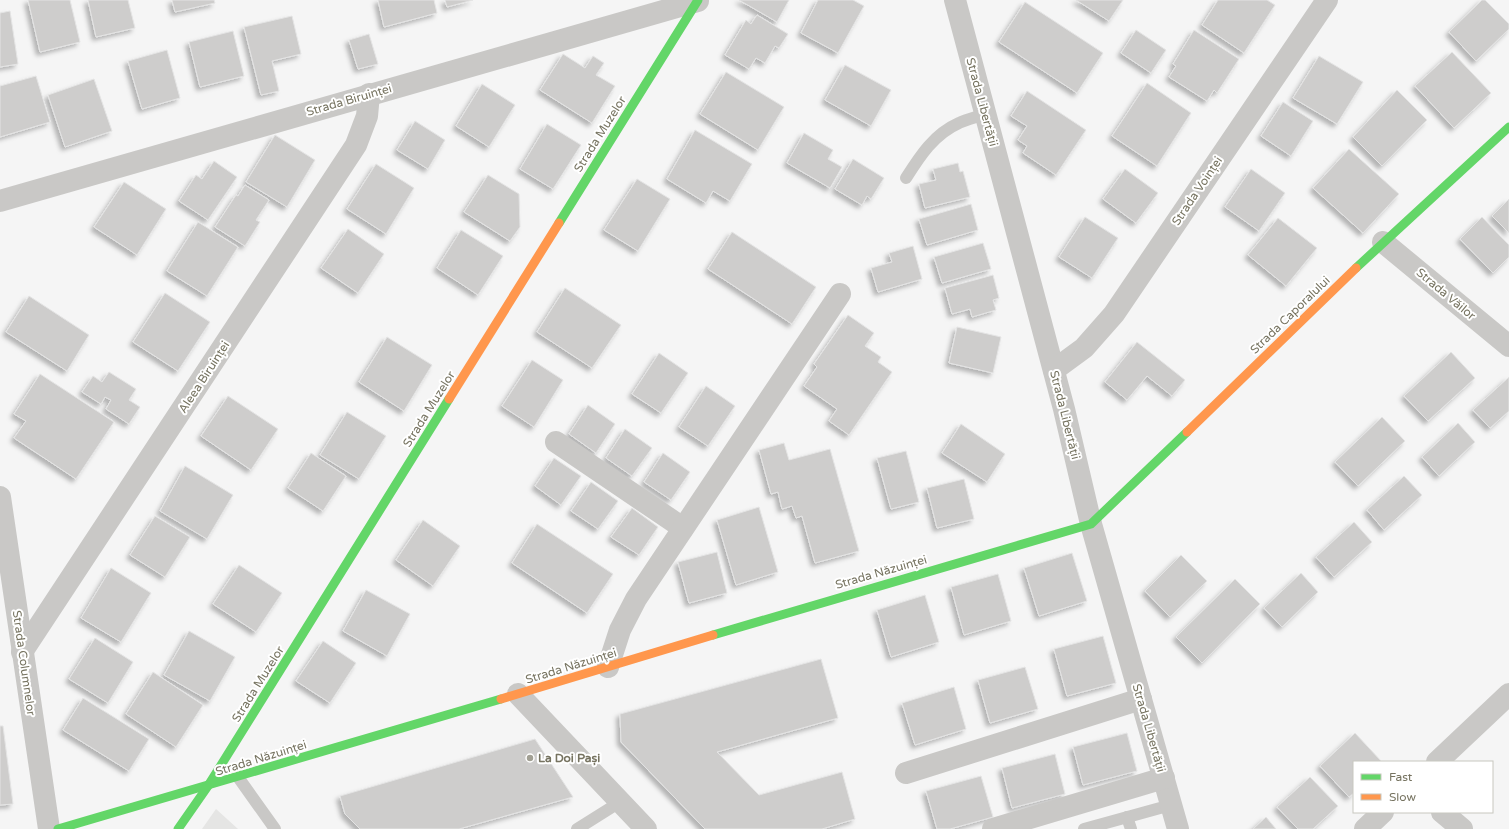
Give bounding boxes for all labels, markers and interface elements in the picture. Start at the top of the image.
street label: Strada Libertății [963,56,1001,148]
street label: Strada Biruinței [305,81,393,119]
street label: Strada Muzelor [571,93,629,175]
street label: Strada Voinței [1169,154,1225,228]
street label: Strada Văilor [1414,265,1479,323]
street label: Strada Caporalului [1247,273,1333,357]
street label: Aleea Biruinței [176,338,232,416]
street label: Strada Muzelor [400,368,458,450]
street label: Strada Libertății [1047,369,1083,461]
street label: Strada Năzuinței [834,552,928,592]
street label: Strada Columnelor [10,609,38,717]
street label: Strada Muzelor [229,643,287,725]
street label: Strada Năzuinței [524,645,618,687]
street label: Strada Libertății [1130,682,1168,774]
street label: Strada Năzuinței [214,737,308,779]
place label: La Doi Pași [538,751,600,766]
marker: La Doi Pași [525,753,535,763]
legend [1353,761,1493,813]
text: Fast [1389,770,1413,784]
text: Slow [1389,790,1416,804]

